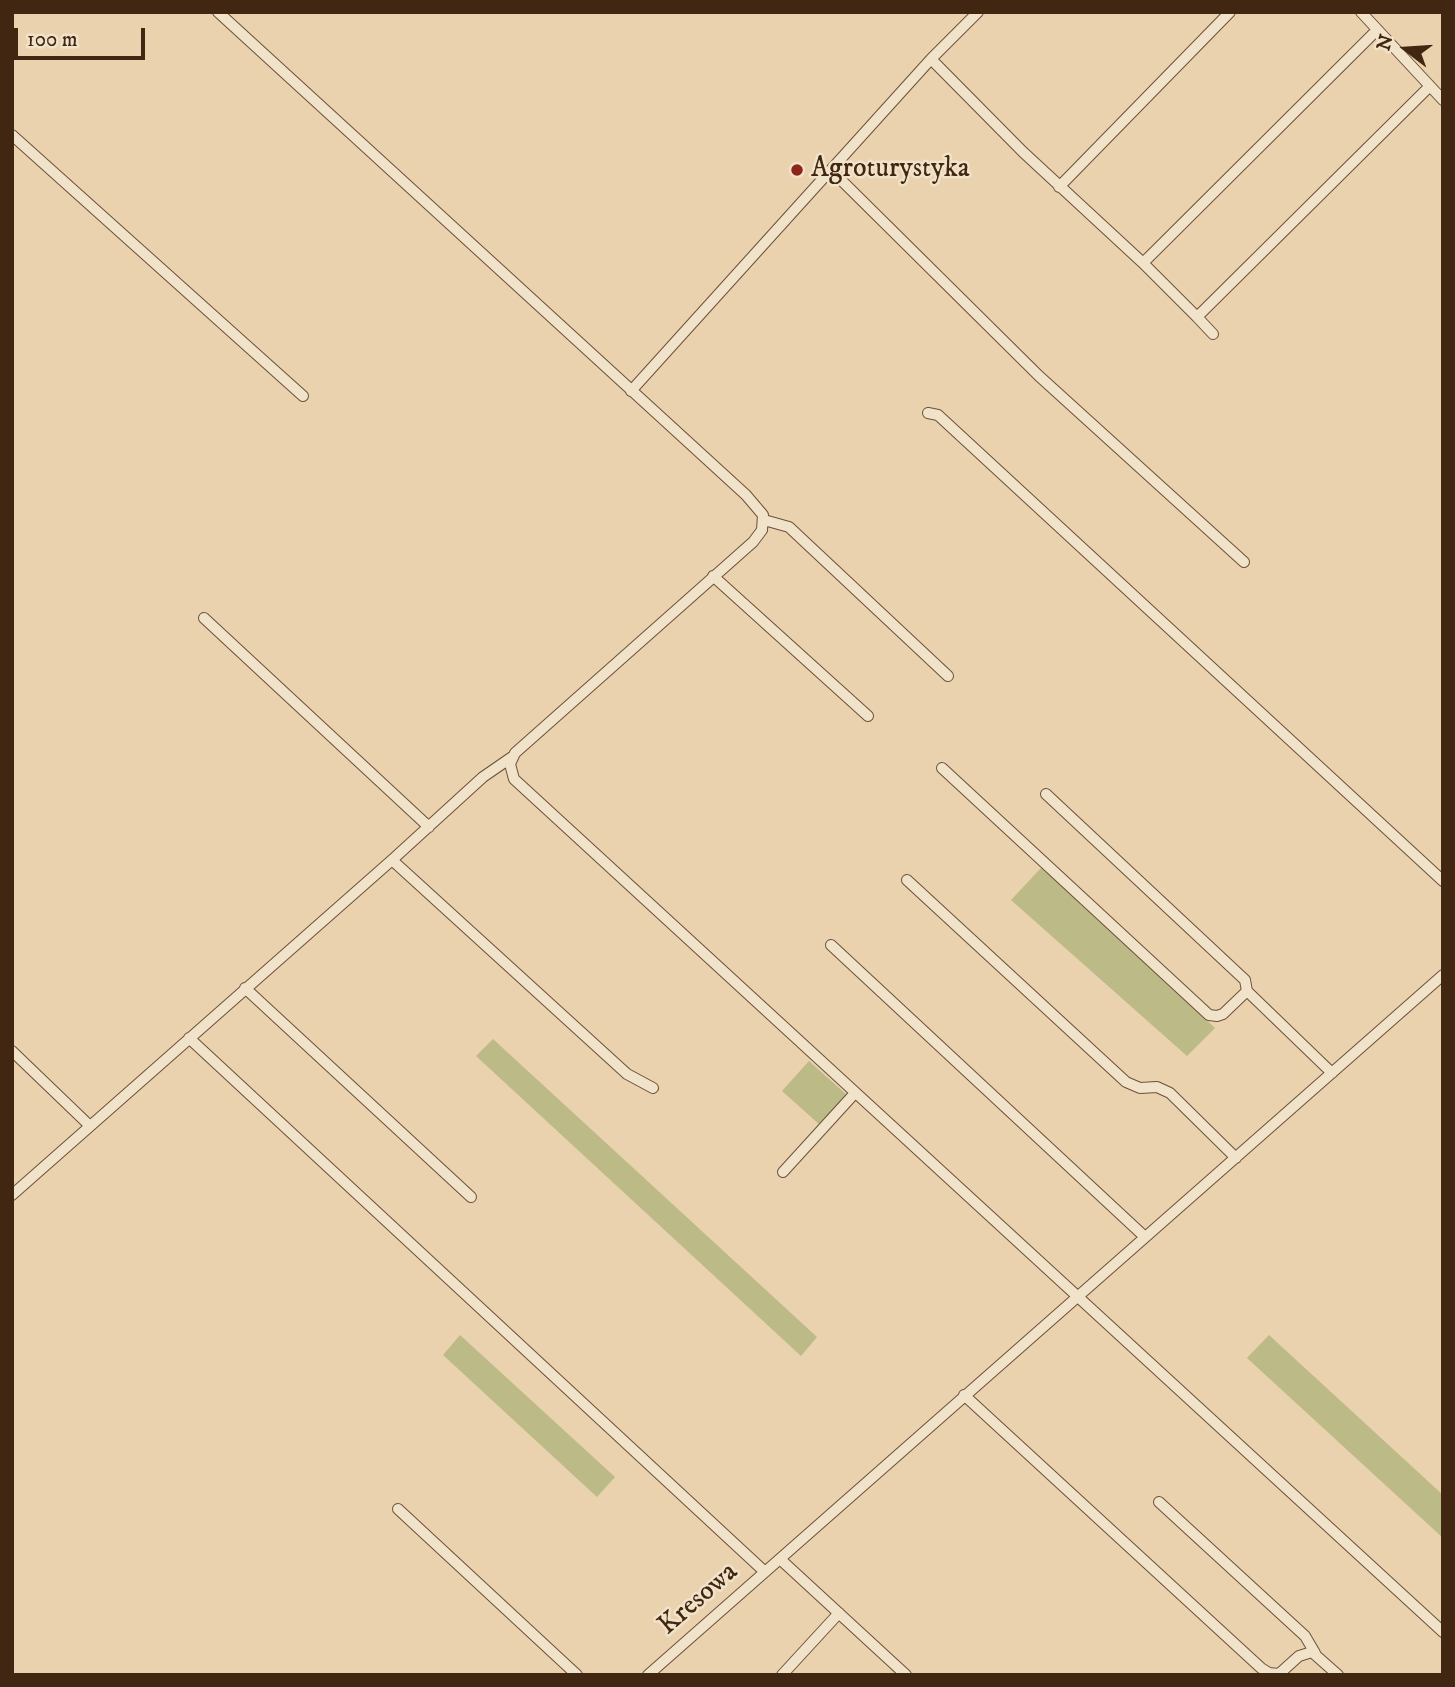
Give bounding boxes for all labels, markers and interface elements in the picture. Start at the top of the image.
scale bar [18,14,149,58]
north arrow [1371,14,1441,84]
text: 100 m [27,27,78,53]
text: N [1372,32,1399,54]
place label: Agroturystyka [811,153,970,187]
marker: Agroturystyka [789,162,805,178]
street label: Kresowa [652,1556,746,1644]

